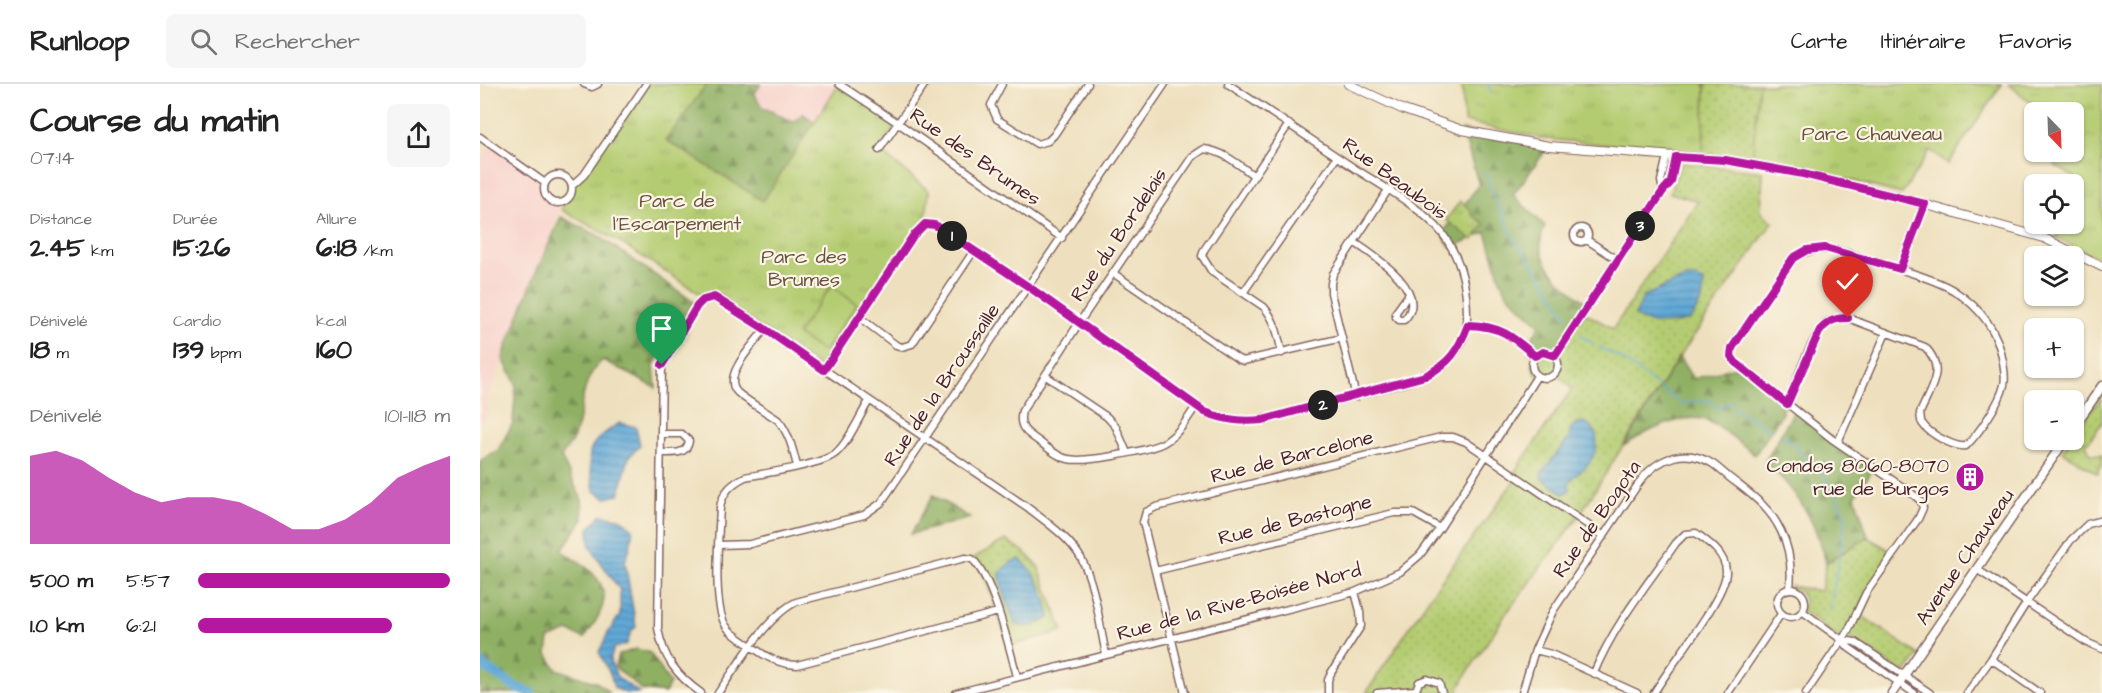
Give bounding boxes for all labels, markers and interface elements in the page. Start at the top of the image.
search box [166,14,586,68]
text: Runloop [30,22,130,61]
icon: search [187,25,220,58]
text: Rechercher [235,26,360,57]
text: Carte [1791,27,1848,56]
text: Itinéraire [1881,27,1966,56]
text: Favoris [1999,27,2072,56]
text: Course du matin [30,98,279,144]
street label: Rue des Brumes [904,101,1046,213]
north arrow [2024,102,2084,162]
map controls [2024,102,2084,450]
button: share [387,104,450,167]
park label: Parc Chauveau [1802,120,1942,148]
street label: Rue Beaubois [1337,131,1453,227]
text: 07:14 [30,144,74,172]
street label: Rue du Bordelais [1064,163,1174,307]
button: locate [2024,174,2084,234]
park label: Parc de l'Escarpement [613,187,741,238]
text: Distance [30,208,92,230]
text: Durée [173,208,218,230]
text: Allure [316,208,357,230]
pin: 3 [1625,211,1655,241]
text: 3 [1636,215,1644,237]
pin: 1 [937,221,967,251]
text: 1 [951,225,953,247]
text: 2.45 [30,230,85,266]
text: 15:26 [173,230,230,266]
text: 6:18 [316,230,357,266]
text: km [85,240,113,262]
text: /km [357,240,393,262]
park label: Parc des Brumes [761,243,847,294]
button: layers [2024,246,2084,306]
pin [1822,256,1873,318]
icon: check [1831,265,1864,298]
street label: Rue de la Broussaille [877,298,1007,472]
pin [636,303,687,365]
text: Dénivelé [30,310,88,332]
text: Cardio [173,310,221,332]
text: kcal [316,310,347,332]
icon: arrive [645,312,678,345]
button: + [2024,318,2084,378]
text: 18 [30,332,50,368]
text: 139 [173,332,204,368]
text: 160 [316,332,352,368]
text: m [50,342,69,364]
text: bpm [204,342,241,364]
pin: 2 [1308,390,1338,420]
button: − [2024,390,2084,450]
text: 2 [1318,394,1328,416]
text: Dénivelé [30,402,102,430]
text: 101–118 m [384,402,450,430]
street label: Rue de Barcelone [1208,423,1376,491]
place label: Condos 8060-8070 rue de Burgos [1767,452,1949,504]
street label: Rue de Bogota [1546,455,1649,584]
building icon: Condos 8060-8070 rue de Burgos [1954,461,1986,493]
street label: Avenue Chauveau [1909,483,2021,631]
street label: Rue de Bastogne [1215,487,1375,554]
street label: Rue de la Rive-Boisée Nord [1114,556,1364,648]
text: 500 m [30,567,93,595]
text: 5:57 [126,567,170,595]
text: 1.0 km [30,612,84,640]
text: 6:21 [126,612,156,640]

